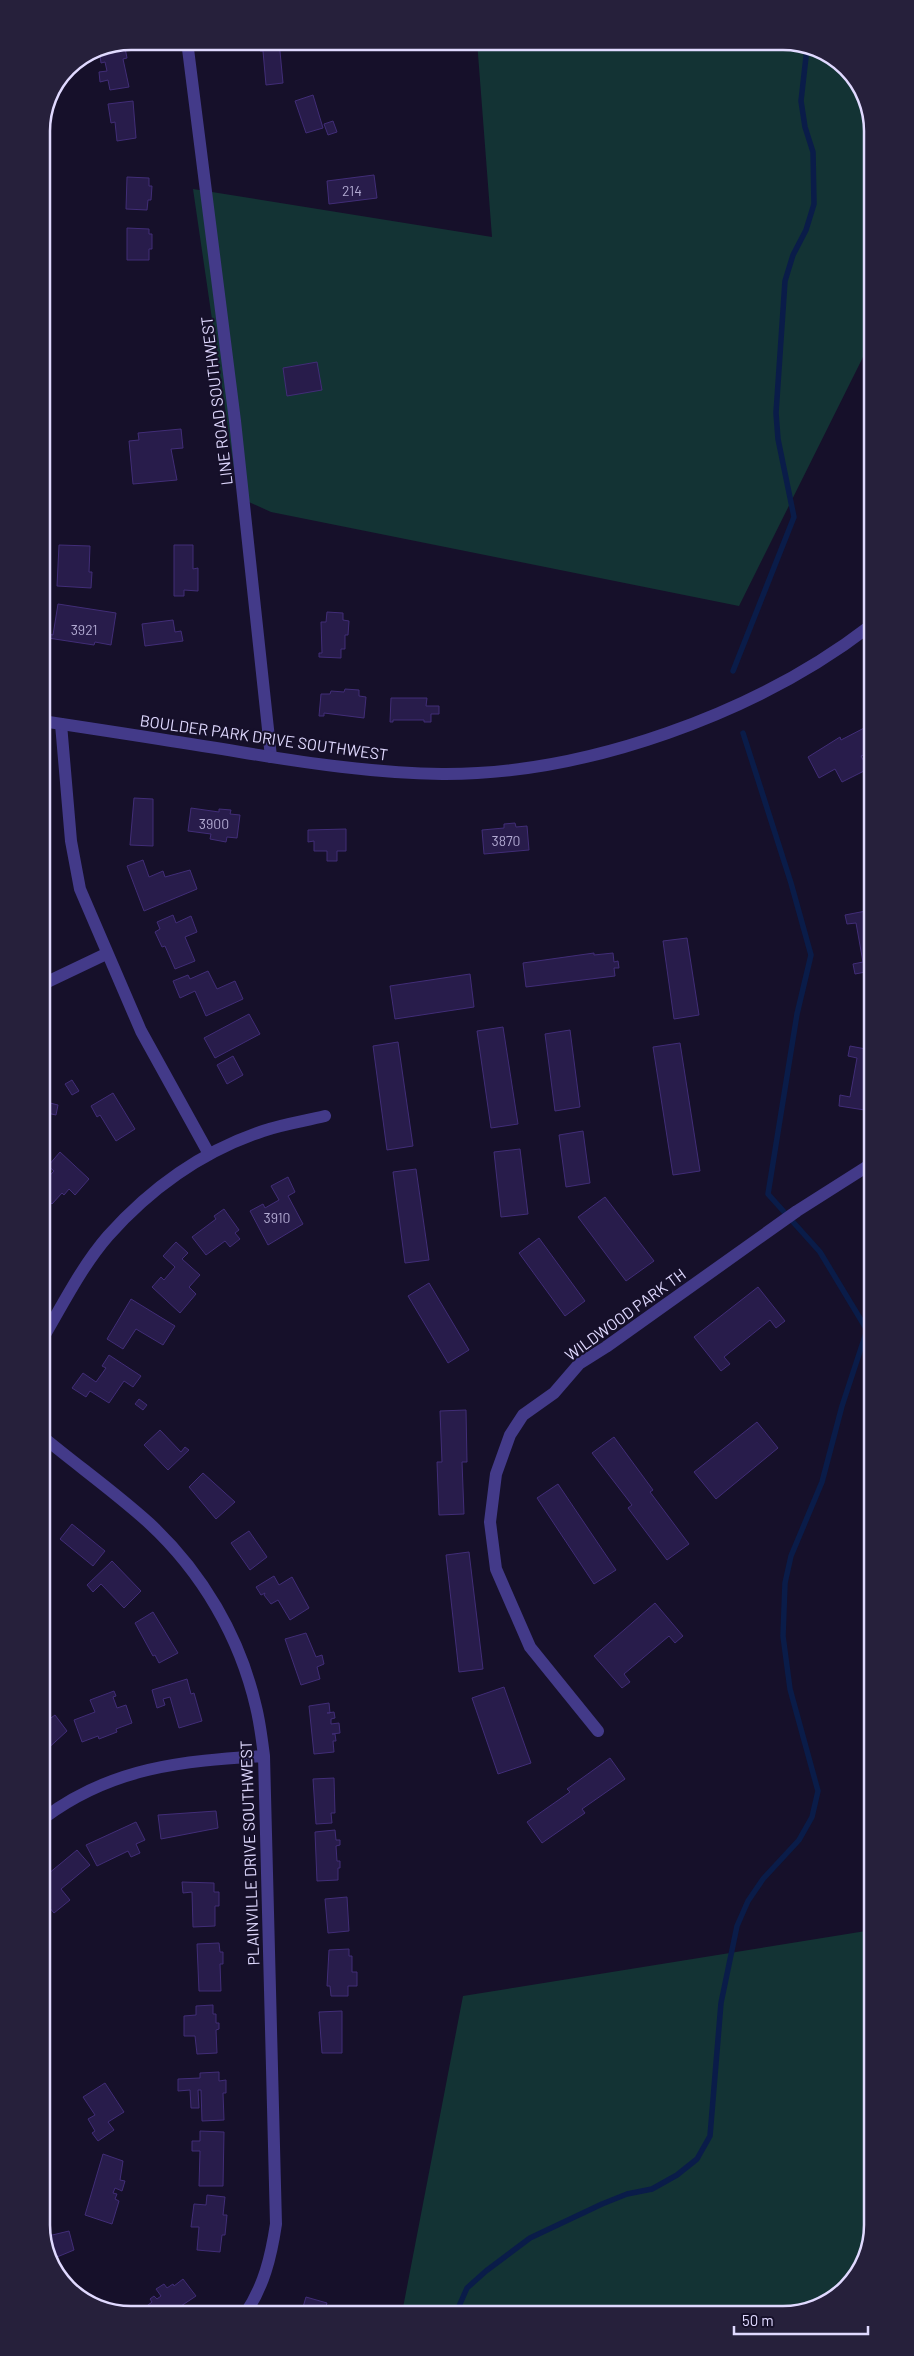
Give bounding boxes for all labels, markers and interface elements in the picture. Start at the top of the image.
house number: 214 [342,182,362,199]
street label: LINE ROAD SOUTHWEST [196,315,236,487]
house number: 3921 [71,621,97,638]
street label: BOULDER PARK DRIVE SOUTHWEST [139,710,389,764]
house number: 3900 [199,815,229,832]
house number: 3870 [491,832,521,849]
house number: 3910 [263,1209,291,1226]
street label: WILDWOOD PARK TH [561,1264,689,1364]
street label: PLAINVILLE DRIVE SOUTHWEST [236,1740,262,1966]
scale bar [734,2304,868,2336]
text: 50 m [742,2311,774,2329]

